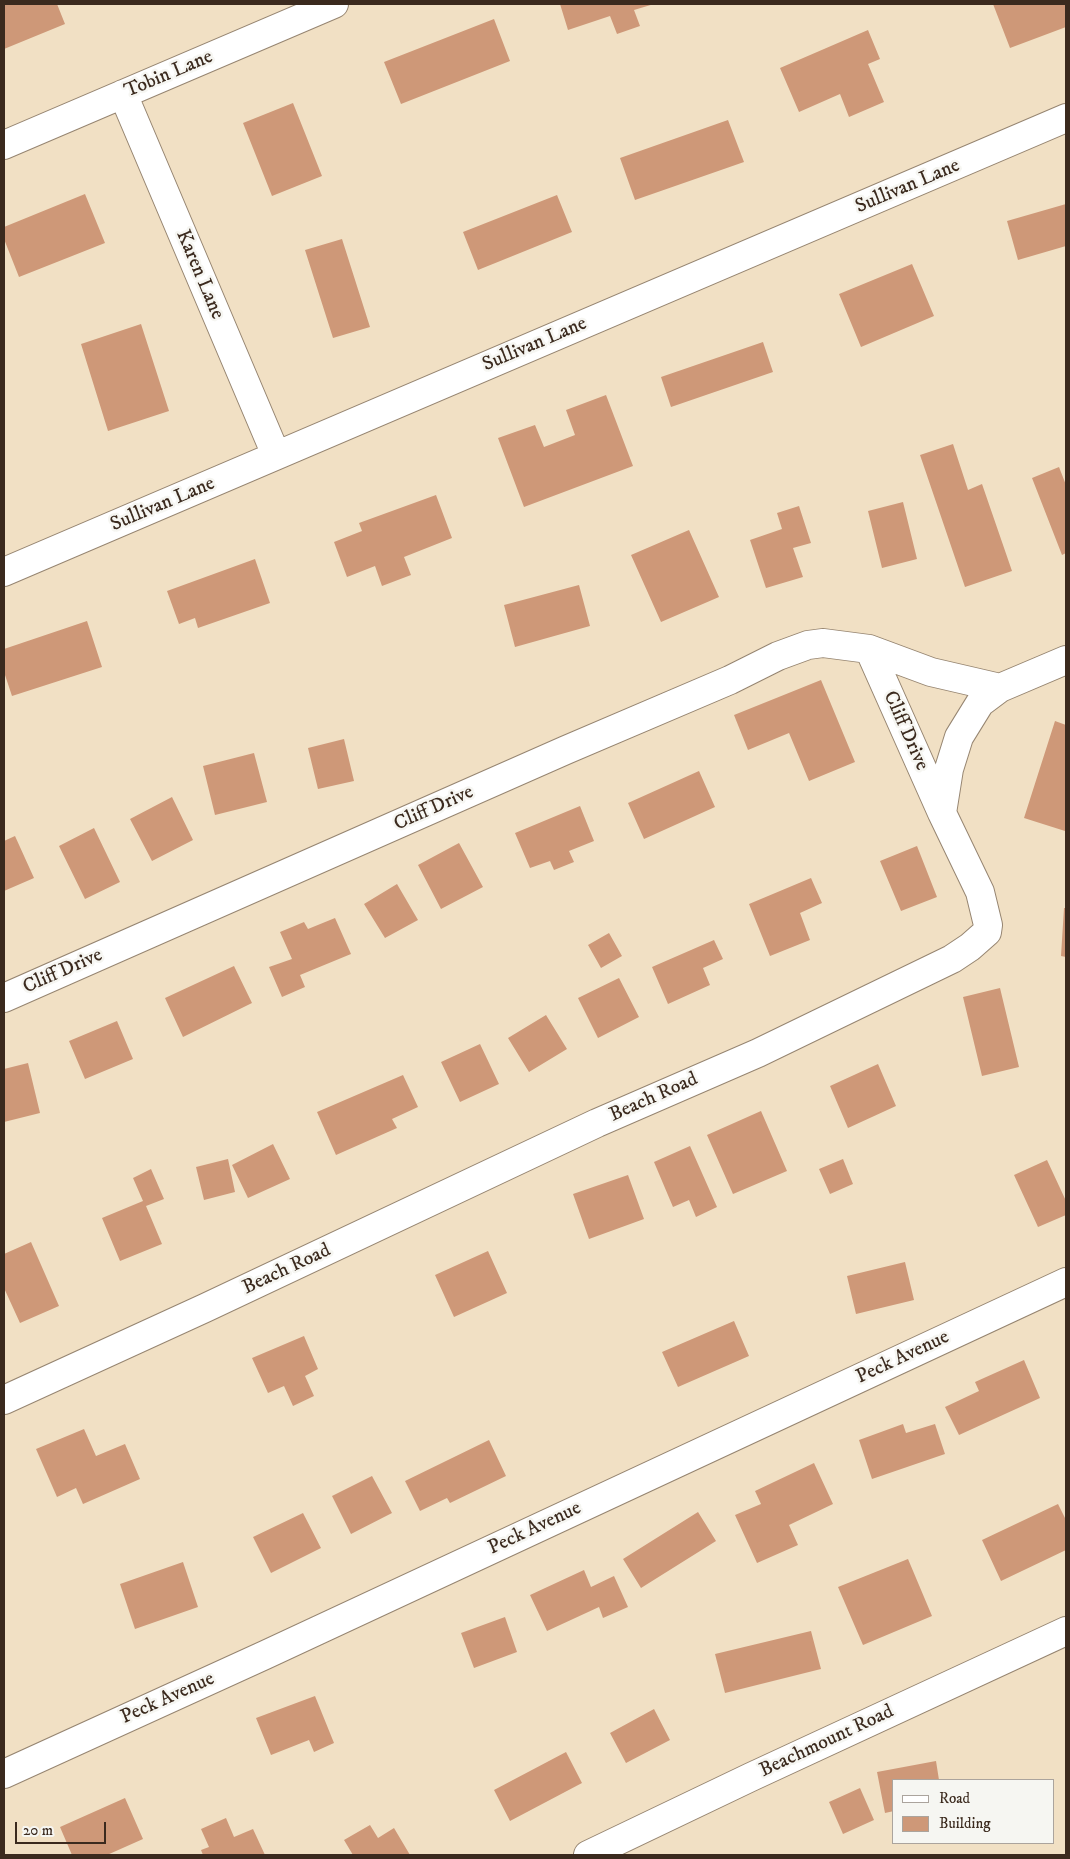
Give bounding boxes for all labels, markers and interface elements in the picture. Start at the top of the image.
street label: Tobin Lane [121,46,217,104]
street label: Sullivan Lane [852,154,964,220]
street label: Karen Lane [169,227,229,323]
street label: Sullivan Lane [479,312,591,378]
street label: Sullivan Lane [107,472,219,538]
street label: Cliff Drive [877,688,933,774]
street label: Cliff Drive [391,781,477,837]
street label: Cliff Drive [20,944,106,1000]
street label: Beach Road [606,1068,702,1128]
street label: Beach Road [239,1239,335,1301]
street label: Peck Avenue [853,1326,953,1390]
street label: Peck Avenue [485,1497,585,1561]
street label: Peck Avenue [117,1668,219,1730]
street label: Beachmount Road [756,1700,898,1784]
legend [892,1779,1055,1844]
text: Road [939,1789,970,1808]
scale bar [18,1812,109,1844]
text: Building [939,1814,991,1833]
text: 20 m [23,1821,53,1840]

